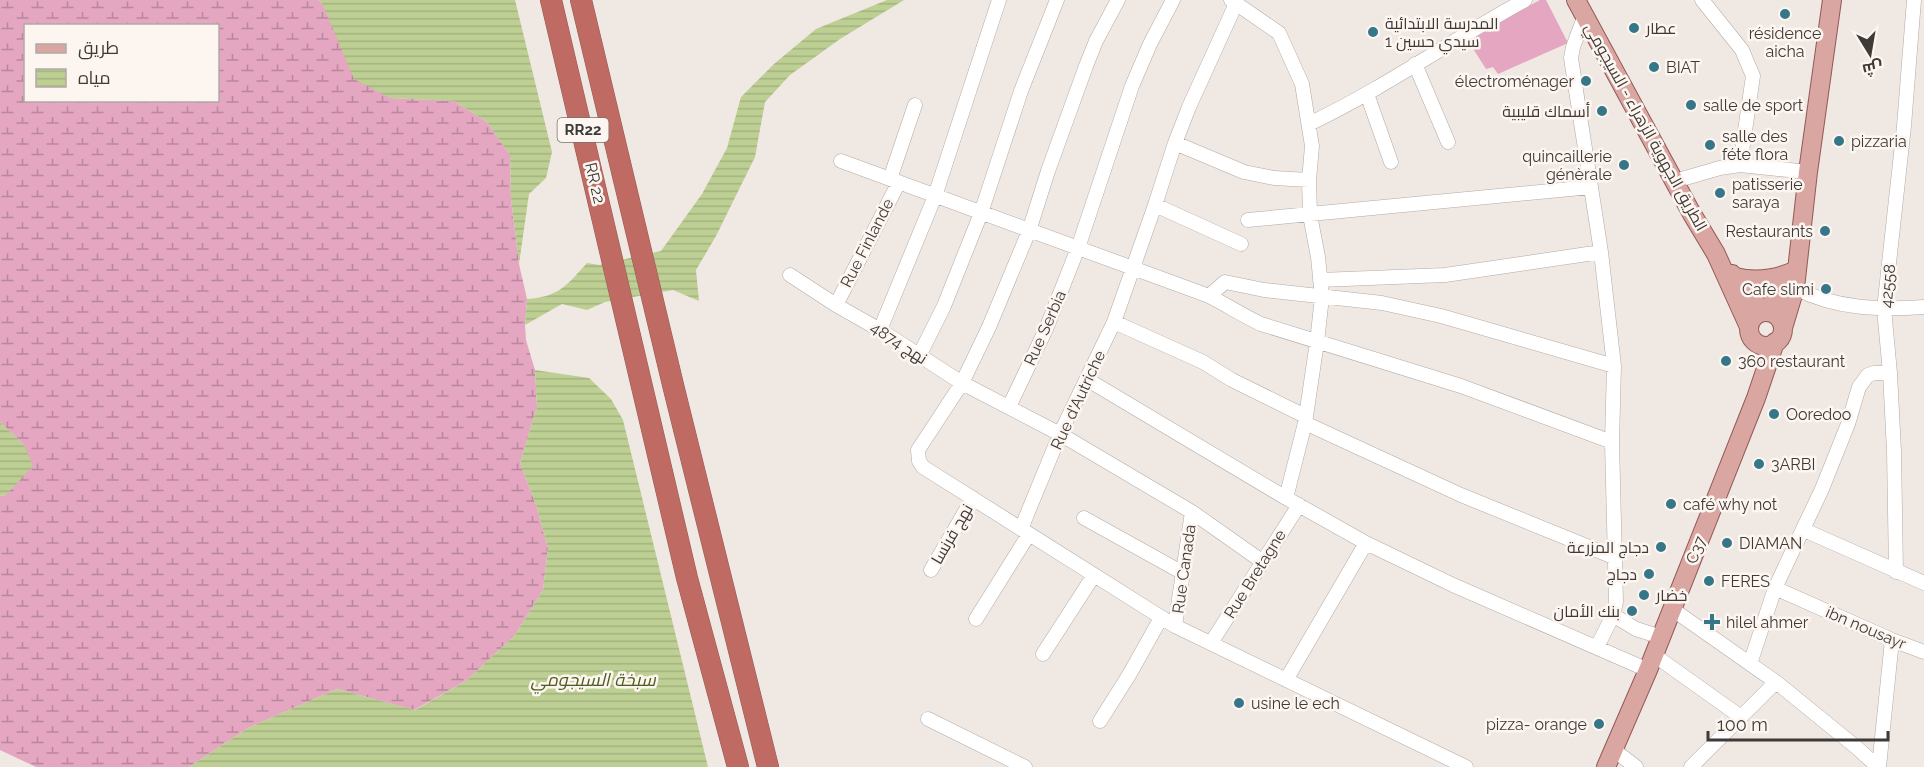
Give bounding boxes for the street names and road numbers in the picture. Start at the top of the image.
street label: الطريق الجهوية الزهراء - السيجومي [1577,20,1711,236]
road number: RR22 [558,118,608,142]
street label: RR 22 [581,161,609,205]
street label: Rue Finlande [836,195,898,291]
street label: 42558 [1877,263,1899,309]
street label: Rue Serbia [1020,288,1070,368]
street label: نهج 4874 [866,318,931,370]
street label: Rue d'Autriche [1047,347,1109,453]
street label: نهج فرنسا [927,501,979,568]
street label: Rue Canada [1168,523,1200,615]
street label: Rue Bretagne [1220,526,1290,622]
street label: C37 [1682,533,1710,567]
street label: ibn nousayr [1823,603,1909,654]

